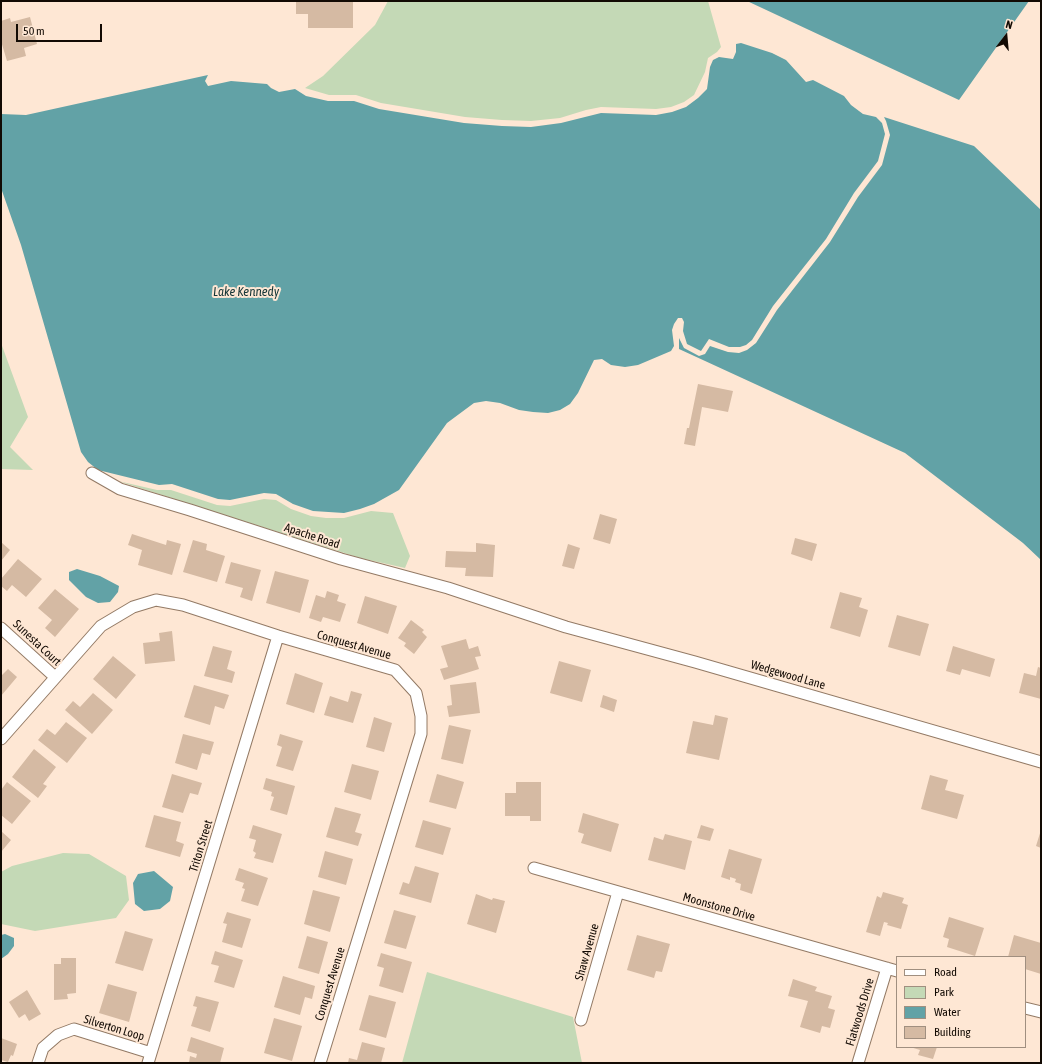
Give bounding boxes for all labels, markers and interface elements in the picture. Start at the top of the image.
scale bar [18,16,104,42]
north arrow [986,16,1026,56]
text: N [1005,18,1014,31]
text: 50 m [23,24,45,38]
water label: Lake Kennedy [213,284,279,300]
street label: Apache Road [282,520,342,552]
street label: Sunesta Court [10,617,64,669]
street label: Conquest Avenue [315,628,393,662]
street label: Wedgewood Lane [749,657,827,693]
street label: Triton Street [186,818,216,874]
street label: Moonstone Drive [681,890,757,924]
street label: Shaw Avenue [572,922,602,982]
street label: Conquest Avenue [312,945,348,1023]
legend [896,956,1026,1048]
text: Road [934,965,957,979]
street label: Flatwoods Drive [843,976,877,1048]
text: Park [934,985,954,999]
text: Water [934,1005,960,1019]
street label: Silverton Loop [82,1012,146,1044]
text: Building [934,1025,971,1039]

